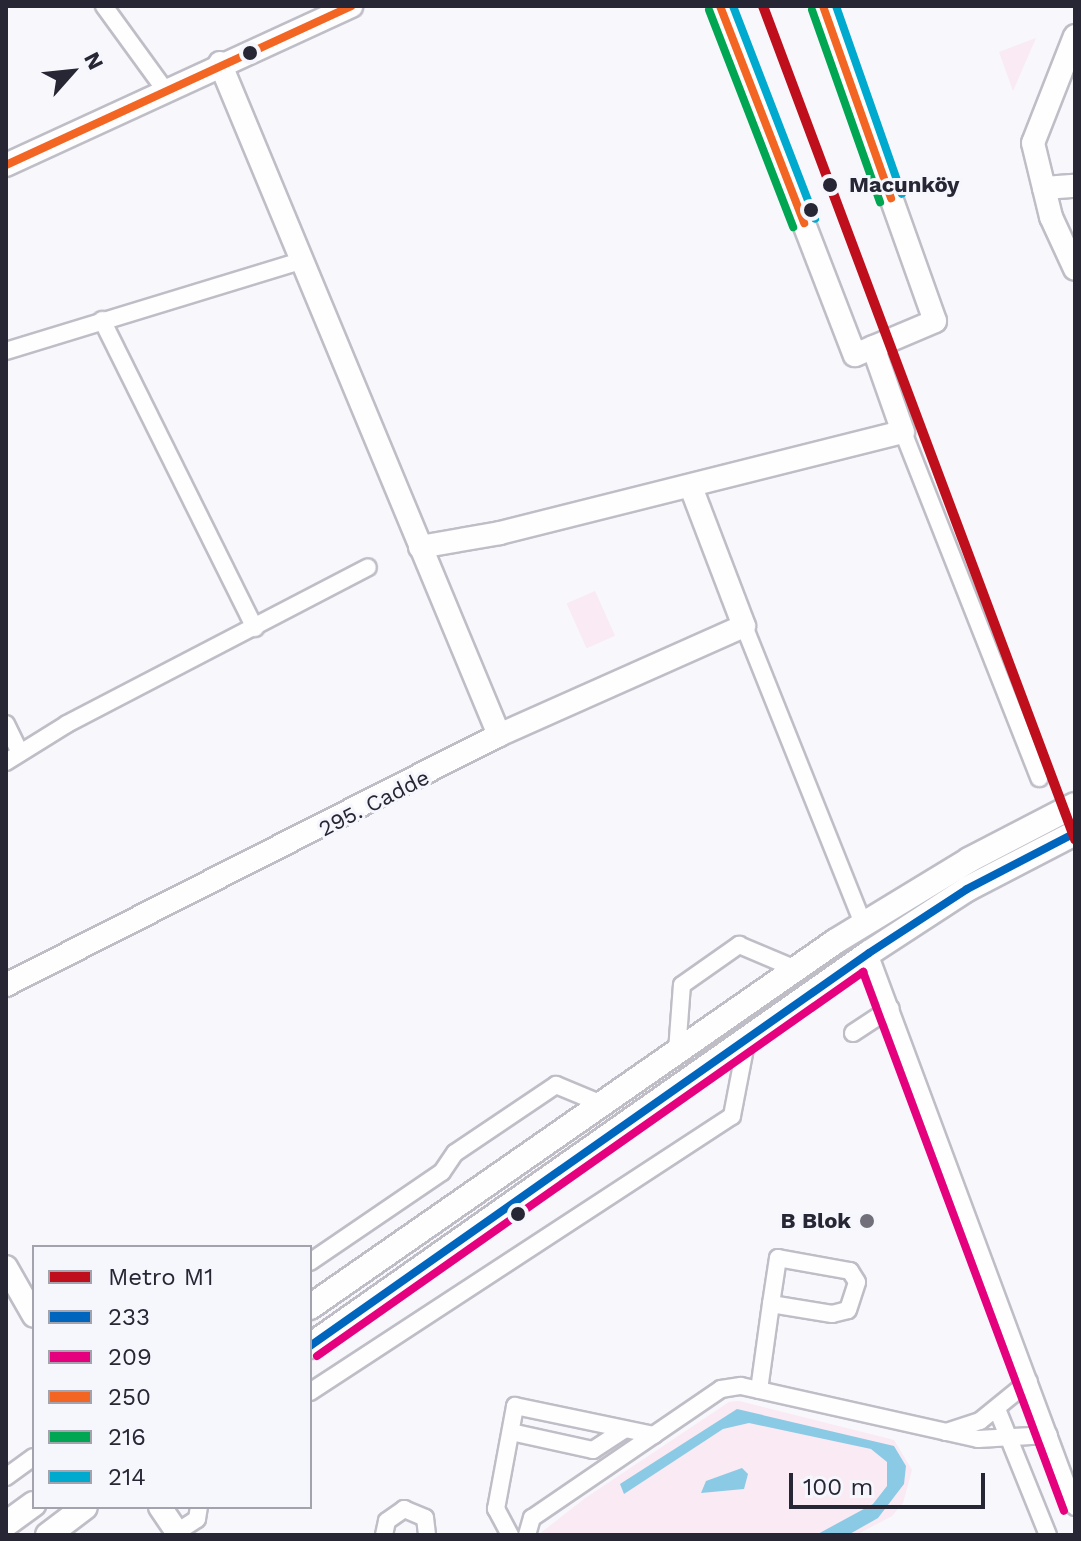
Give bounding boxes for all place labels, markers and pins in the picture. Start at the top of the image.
unlabelled marker [242,45,258,61]
place label: Macunköy [849,172,959,198]
marker: Macunköy [818,173,842,197]
unlabelled marker [803,202,819,218]
unlabelled marker [510,1206,526,1222]
place label: B Blok [781,1208,851,1234]
marker: B Blok [858,1212,876,1230]

